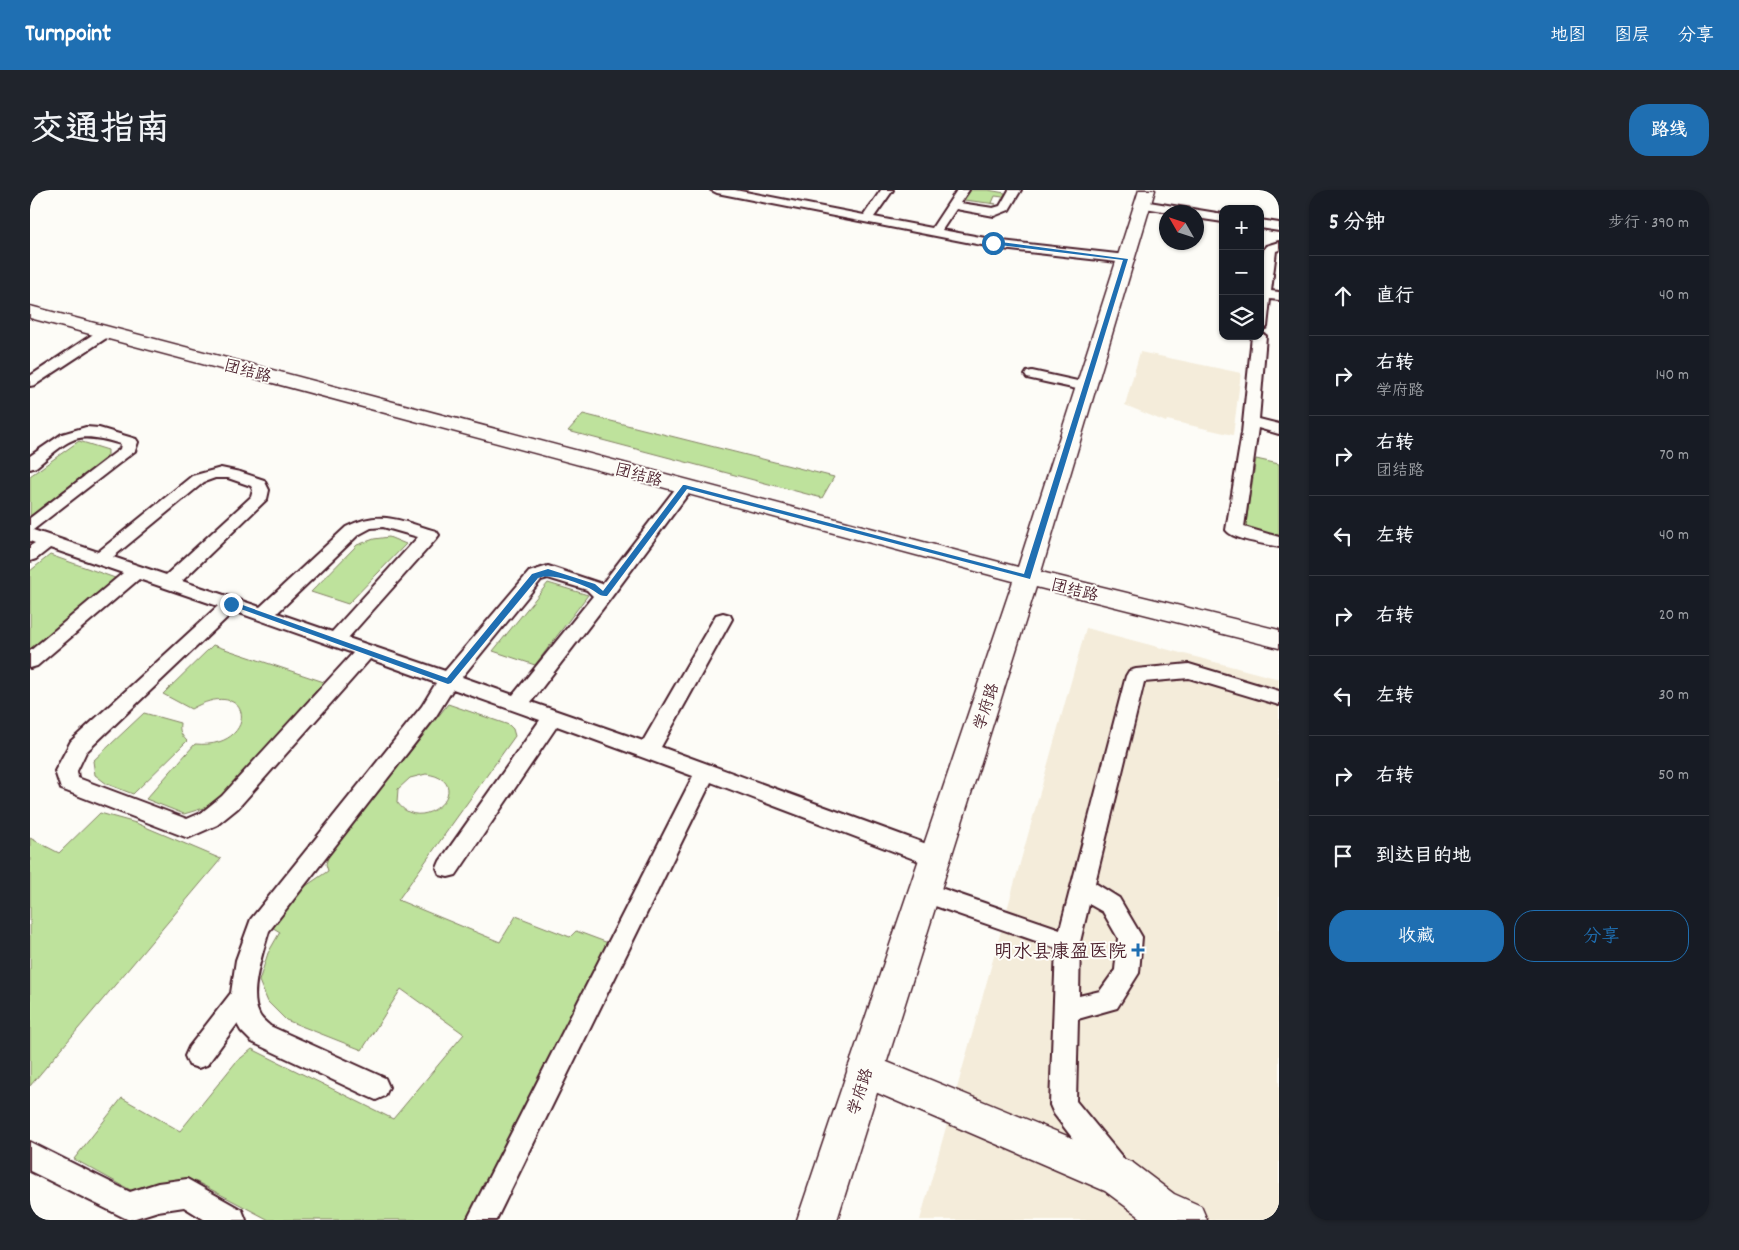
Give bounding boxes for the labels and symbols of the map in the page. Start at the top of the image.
north arrow [1159,205,1204,250]
route start [982,232,1005,255]
street label: 团结路 [221,355,274,390]
street label: 团结路 [612,459,665,494]
street label: 团结路 [1048,574,1100,608]
route end [220,593,243,616]
street label: 学府路 [969,680,1006,733]
place label: 明水县康盈医院 [994,940,1127,967]
marker: 明水县康盈医院 [1131,943,1145,957]
street label: 学府路 [843,1065,880,1118]

